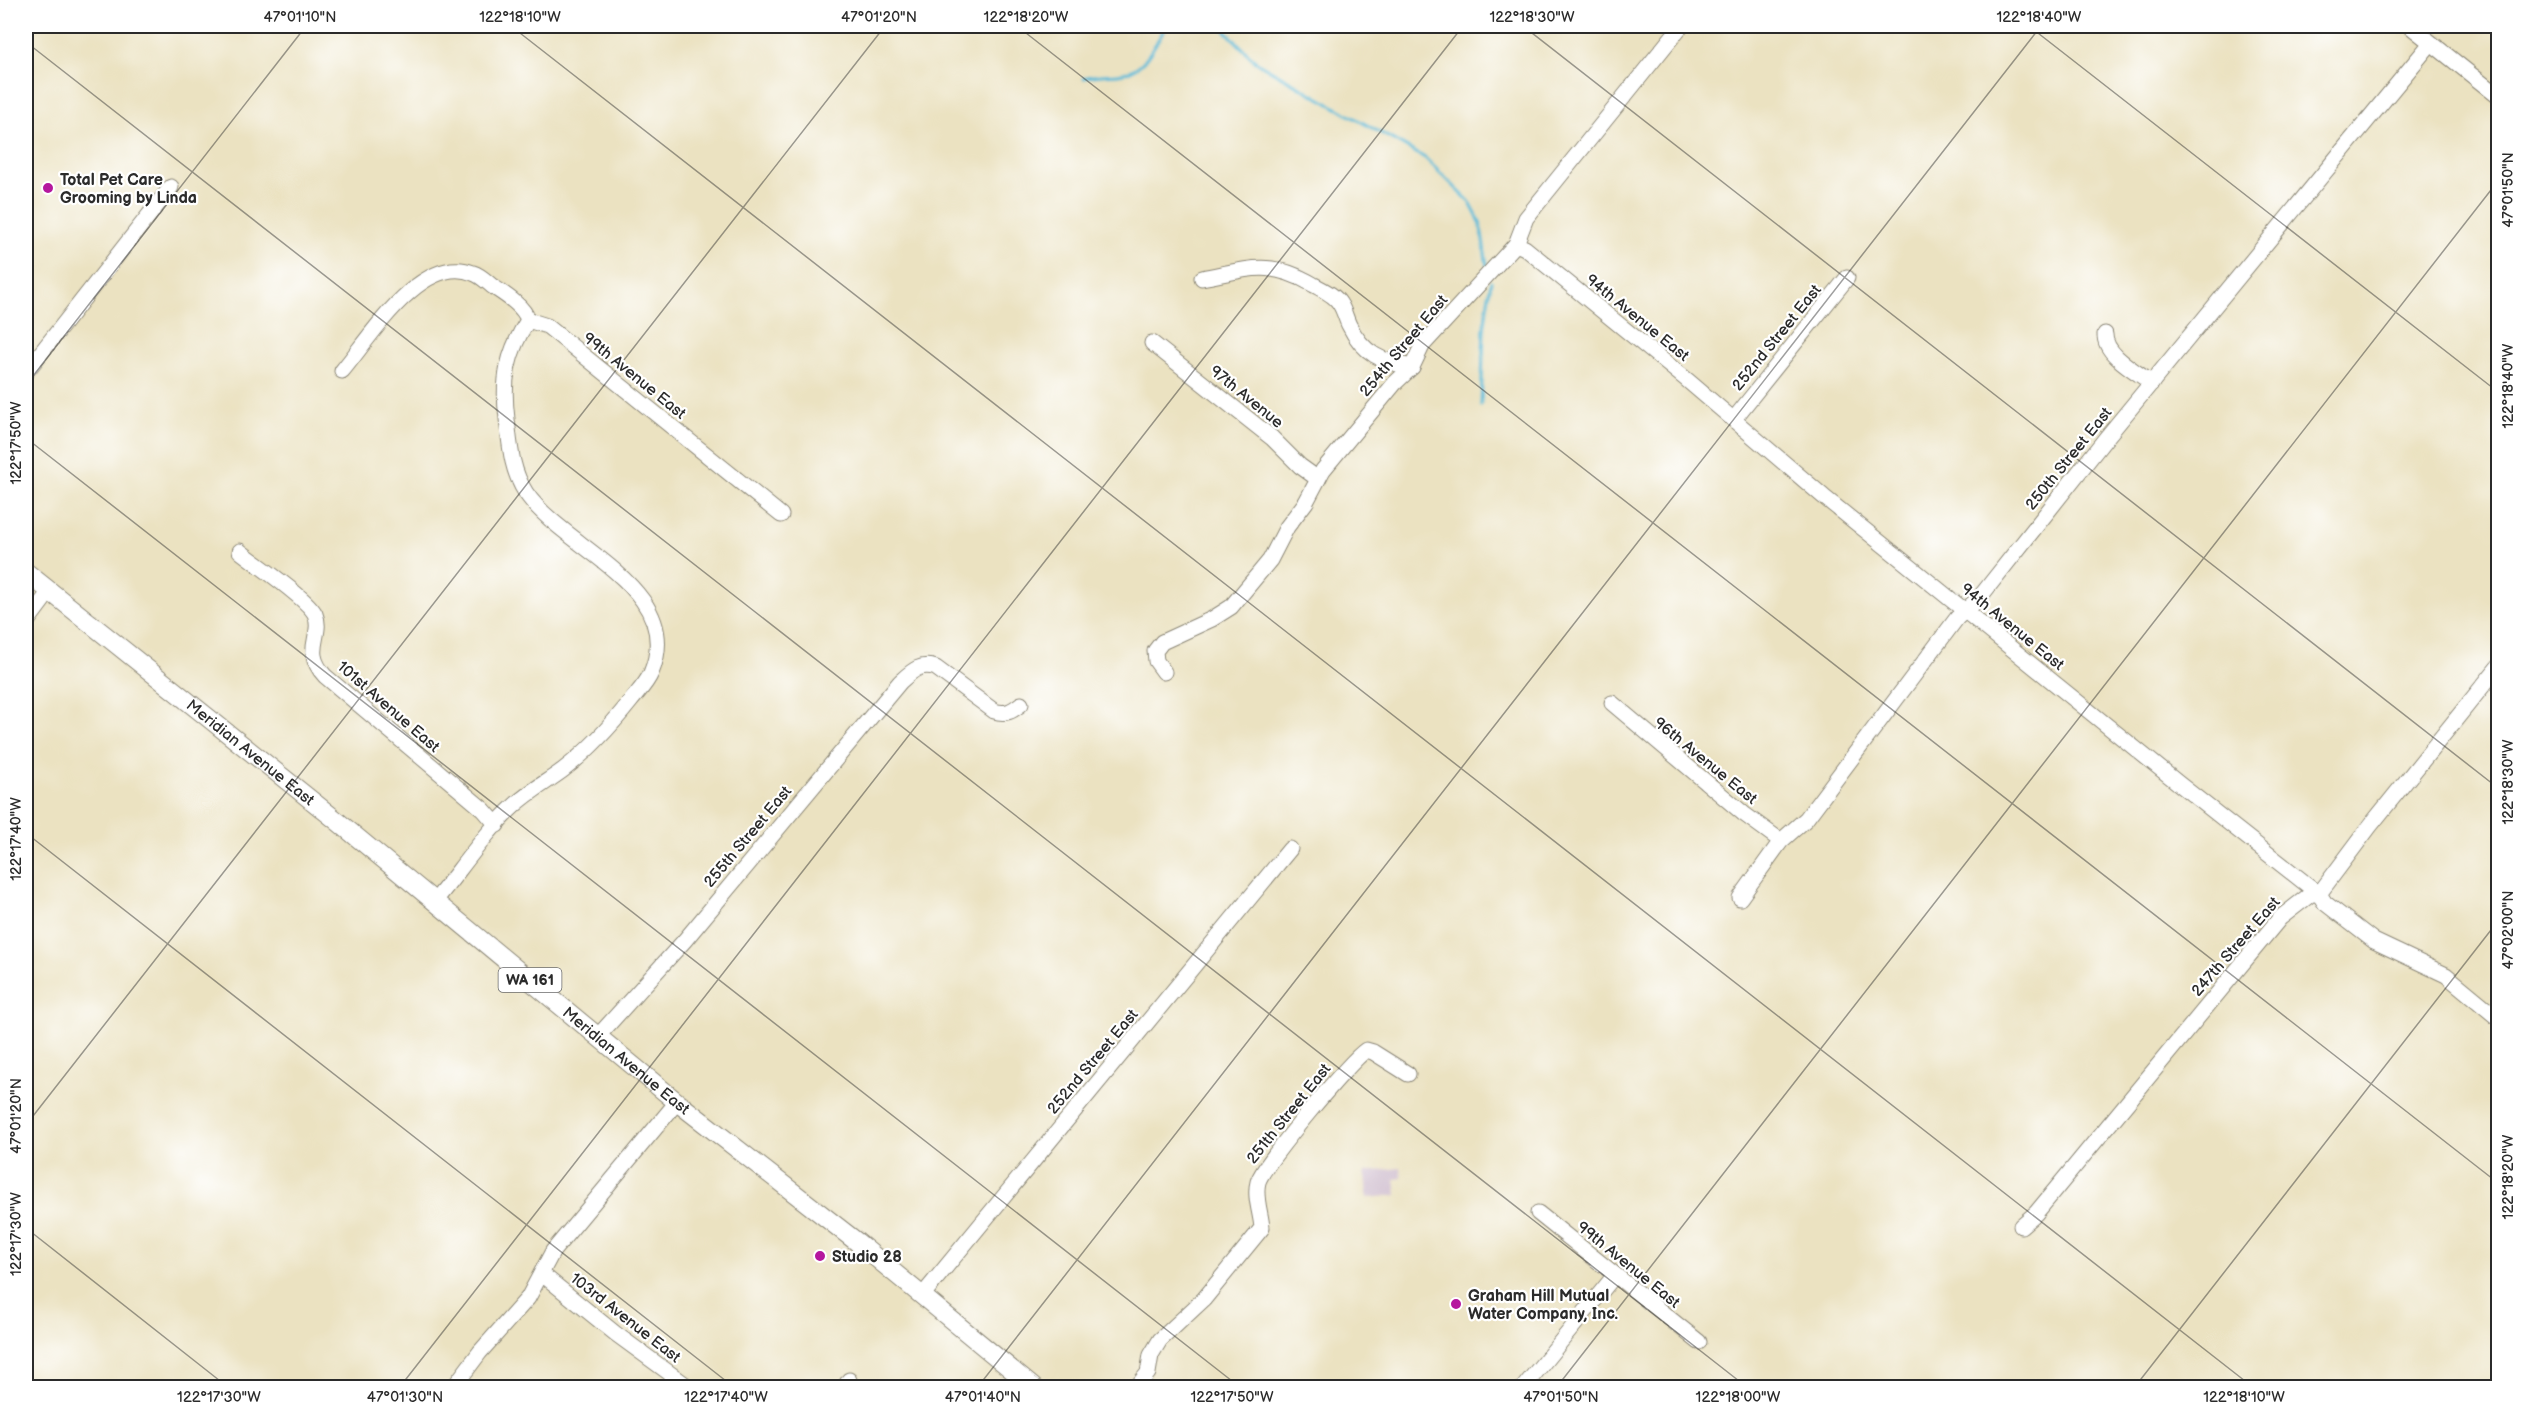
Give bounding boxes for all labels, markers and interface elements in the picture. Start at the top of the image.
text: 47°01'10"N [264,8,336,27]
text: 122°18'10"W [479,8,561,27]
text: 47°01'20"N [841,8,917,27]
text: 122°18'20"W [984,8,1069,27]
text: 122°18'30"W [1489,8,1575,27]
text: 122°18'40"W [1996,8,2082,27]
text: 47°01'50"N [2499,152,2518,228]
place label: Total Pet Care Grooming by Linda [60,171,197,208]
marker: Total Pet Care Grooming by Linda [41,181,55,195]
street label: 94th Avenue East [1582,271,1693,366]
street label: 252nd Street East [1729,281,1826,395]
street label: 254th Street East [1356,291,1452,401]
street label: 99th Avenue East [579,329,689,424]
text: 122°18'40"W [2499,343,2518,429]
street label: 97th Avenue [1206,362,1287,433]
text: 122°17'50"W [7,401,26,485]
street label: 250th Street East [2022,404,2116,514]
street label: 94th Avenue East [1957,580,2068,675]
street label: 101st Avenue East [333,658,443,757]
street label: Meridian Avenue East [182,696,318,810]
street label: 96th Avenue East [1650,714,1761,809]
text: 122°18'30"W [2499,739,2518,825]
street label: 255th Street East [700,782,796,891]
text: 122°17'40"W [7,797,26,881]
text: 47°02'00"N [2499,891,2518,969]
street label: 247th Street East [2188,893,2284,1000]
road number: WA 161 [498,968,562,992]
street label: Meridian Avenue East [558,1004,693,1119]
street label: 252nd Street East [1044,1006,1143,1118]
street label: 251th Street East [1243,1060,1335,1168]
text: 47°01'20"N [7,1078,26,1154]
text: 122°18'20"W [2499,1134,2518,1219]
text: 122°17'30"W [7,1192,26,1276]
street label: 99th Avenue East [1573,1218,1683,1313]
place label: Studio 28 [832,1248,902,1267]
marker: Studio 28 [813,1249,827,1263]
street label: 103rd Avenue East [566,1269,684,1367]
place label: Graham Hill Mutual Water Company, Inc. [1468,1287,1618,1324]
marker: Graham Hill Mutual Water Company, Inc. [1449,1297,1463,1311]
text: 122°17'30"W [177,1388,261,1407]
text: 47°01'30"N [367,1388,443,1407]
text: 122°17'40"W [684,1388,768,1407]
text: 47°01'40"N [945,1388,1021,1407]
text: 122°17'50"W [1190,1388,1274,1407]
text: 47°01'50"N [1523,1388,1599,1407]
text: 122°18'00"W [1696,1388,1781,1407]
text: 122°18'10"W [2203,1388,2285,1407]

